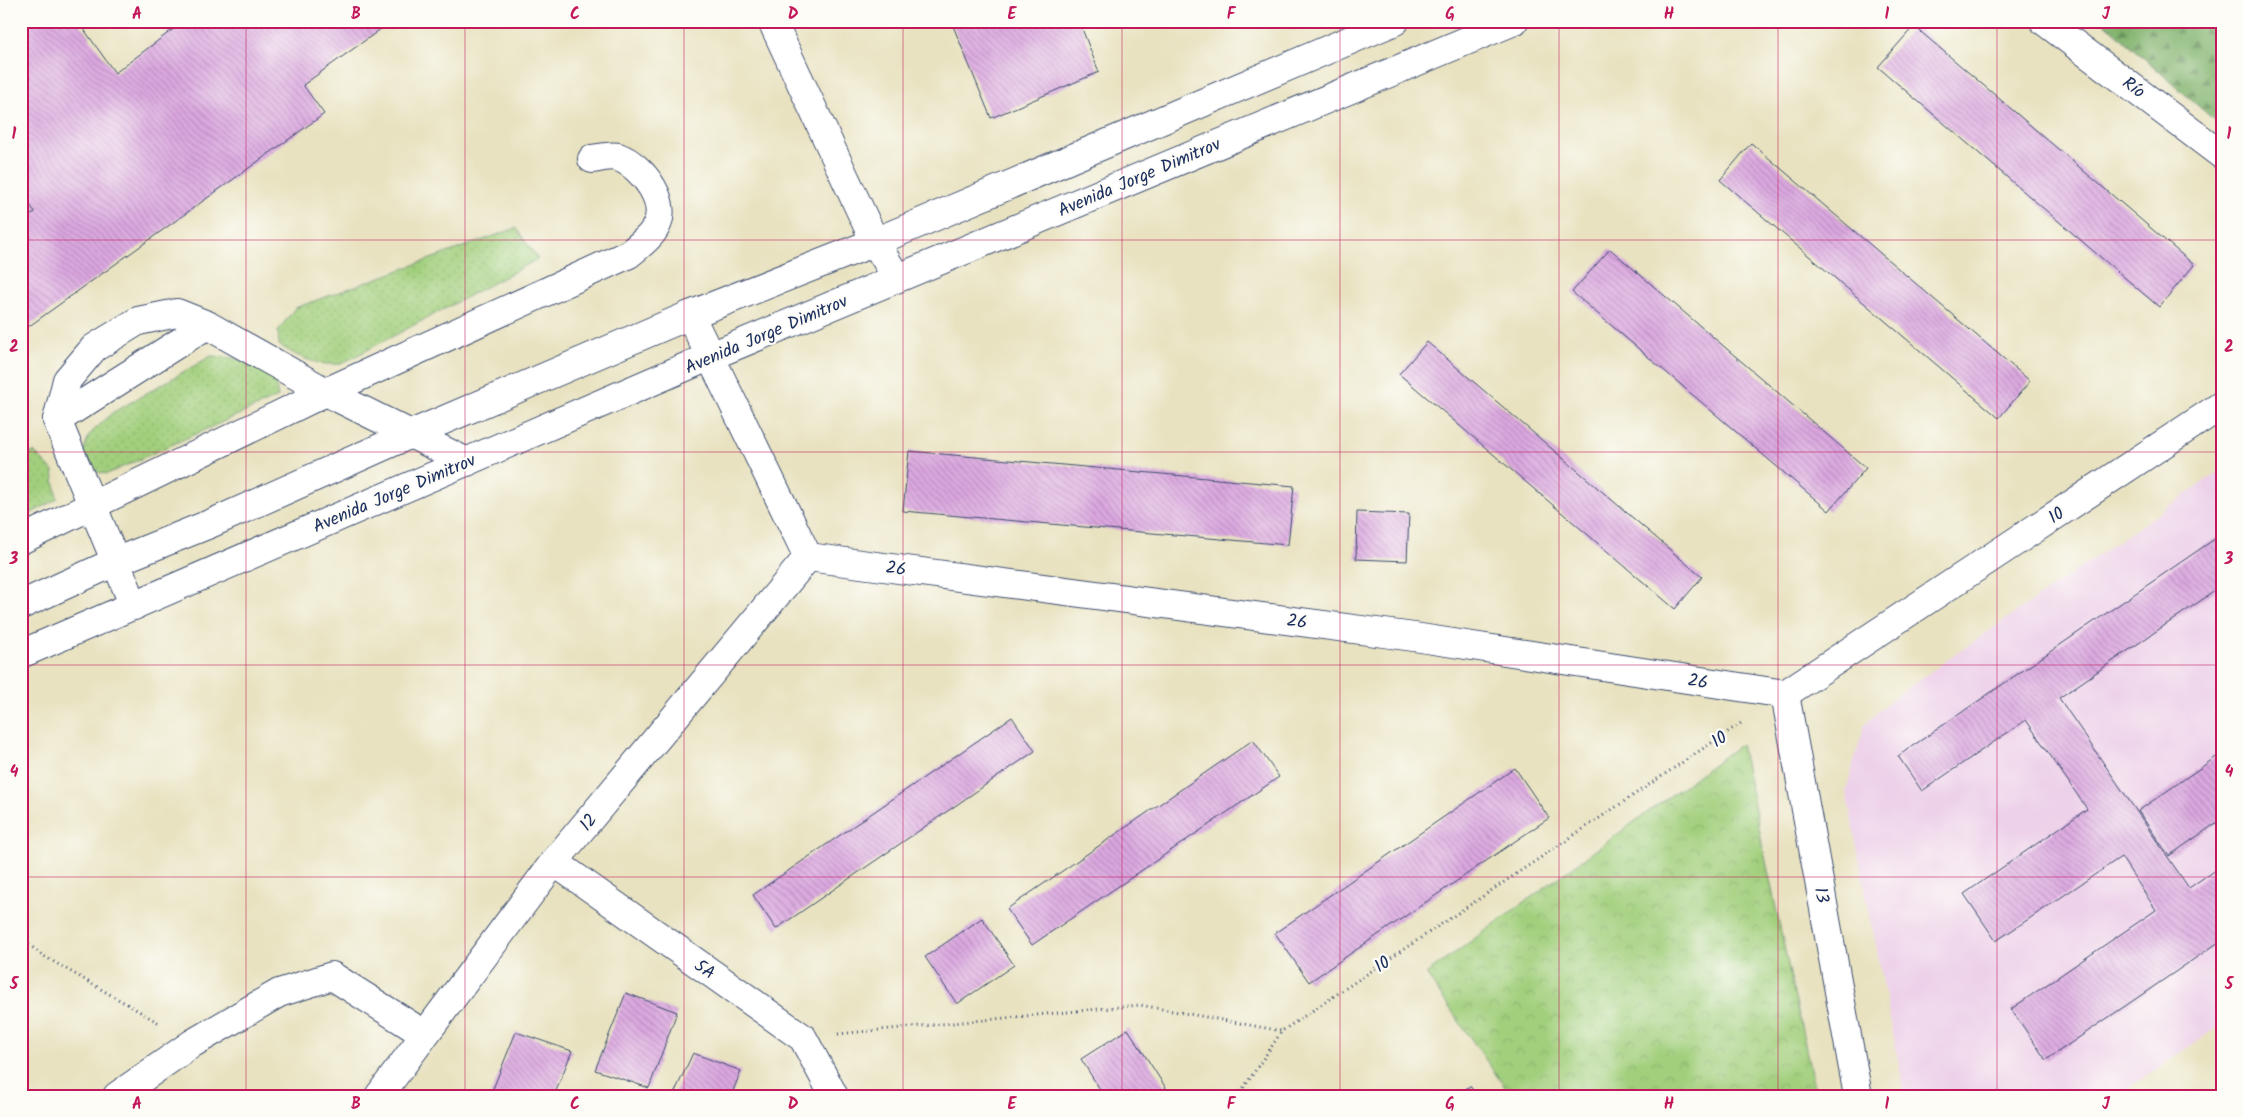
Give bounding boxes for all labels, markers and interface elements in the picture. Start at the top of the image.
text: A [132,2,142,27]
text: B [351,2,361,27]
text: C [570,2,580,27]
text: D [788,2,799,27]
text: E [1008,2,1018,27]
text: F [1227,2,1237,27]
text: G [1445,2,1455,27]
text: H [1664,2,1674,27]
text: I [1885,2,1890,27]
text: J [2102,2,2111,27]
street label: Río [2115,70,2151,107]
text: 1 [12,122,17,147]
text: 1 [2227,122,2232,147]
street label: Avenida Jorge Dimitrov [1053,131,1226,226]
street label: Avenida Jorge Dimitrov [680,288,853,383]
text: 2 [9,335,19,360]
text: 2 [2224,335,2234,360]
street label: Avenida Jorge Dimitrov [308,447,481,542]
street label: 10 [2043,500,2071,532]
text: 3 [9,547,19,572]
text: 3 [2224,547,2234,572]
street label: 26 [884,554,908,585]
street label: 26 [1285,607,1309,638]
street label: 26 [1685,667,1710,698]
street label: 10 [1706,724,1734,756]
text: 4 [10,760,19,785]
text: 4 [2225,760,2234,785]
street label: 12 [573,807,605,838]
street label: 13 [1805,885,1836,906]
street label: 10 [1369,949,1397,981]
street label: 5A [687,952,721,988]
text: 5 [9,972,20,997]
text: 5 [2224,972,2235,997]
text: A [132,1092,142,1117]
text: B [351,1092,361,1117]
text: C [570,1092,580,1117]
text: D [788,1092,799,1117]
text: E [1008,1092,1018,1117]
text: F [1227,1092,1237,1117]
text: G [1445,1092,1455,1117]
text: H [1664,1092,1674,1117]
text: I [1885,1092,1890,1117]
text: J [2102,1092,2111,1117]

